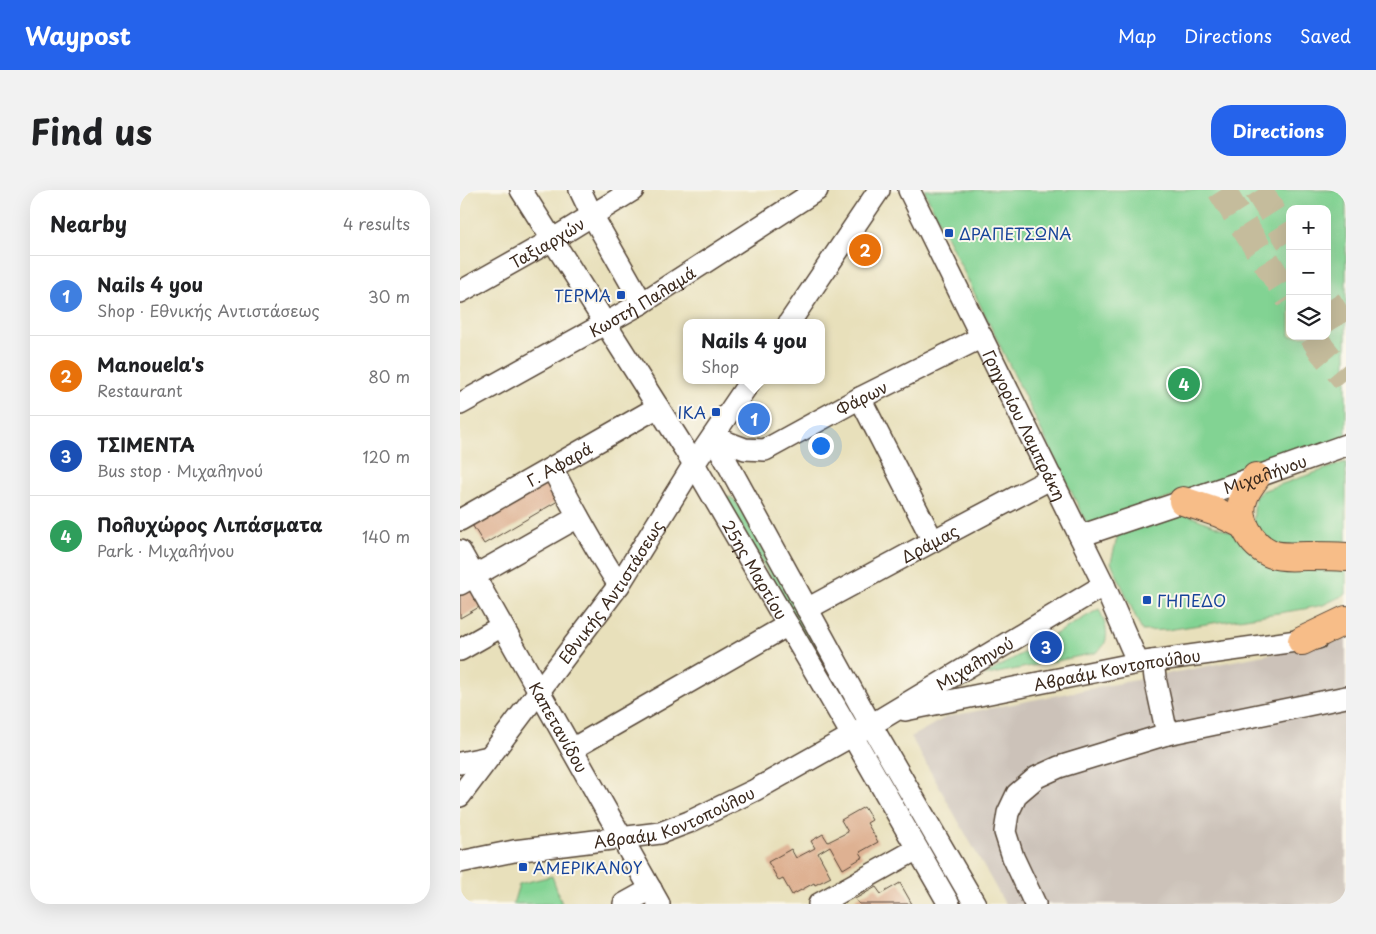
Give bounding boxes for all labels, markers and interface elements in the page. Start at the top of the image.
text: Waypost [25,17,131,53]
text: Map [1118,22,1156,49]
text: Directions [1184,22,1272,49]
text: Saved [1300,22,1351,49]
text: Find us [30,104,152,157]
button: Directions [1211,105,1346,156]
map controls [1286,205,1331,340]
button: + [1286,205,1331,250]
text: Nearby [50,207,127,239]
text: 4 results [343,211,410,235]
street label: Ταξιαρχών [505,211,589,274]
place label: ΔΡΑΠΕΤΣΩΝΑ [959,221,1072,245]
marker: ΔΡΑΠΕΤΣΩΝΑ [943,227,955,239]
pin: 2 [849,231,881,269]
button: − [1286,250,1331,295]
street label: Κωστή Παλαμά [584,260,700,342]
text: Nails 4 you [97,270,203,298]
place label: ΤΕΡΜΑ [554,283,611,307]
text: 1 [62,284,70,308]
text: 30 m [368,284,410,308]
marker: ΤΕΡΜΑ [615,289,627,301]
button: layers [1286,295,1331,340]
text: Shop · Εθνικής Αντιστάσεως [97,298,320,322]
popup [683,319,825,384]
text: Nails 4 you [701,326,807,354]
street label: Γρηγορίου Λαμπράκη [978,345,1072,504]
text: Manouela's [97,350,204,378]
text: Shop [701,354,739,378]
text: 2 [60,364,72,388]
text: 80 m [368,364,410,388]
pin: 4 [1168,365,1200,403]
street label: Φάρων [831,374,892,421]
text: Restaurant [97,378,183,402]
place label: ΙΚΑ [677,400,706,424]
pin: 1 [738,400,770,438]
marker: ΙΚΑ [710,406,722,418]
text: ΤΣΙΜΕΝΤΑ [97,430,195,458]
your location [808,433,834,459]
street label: Γ. Αφαρά [522,435,596,492]
text: 3 [61,444,71,468]
text: 120 m [363,444,410,468]
street label: Μιχαλήνου [1220,448,1310,499]
text: Bus stop · Μιχαληνού [97,458,263,482]
text: Πολυχώρος Λιπάσματα [97,510,323,538]
street label: Εθνικής Αντιστάσεως [552,515,669,668]
street label: 25ης Μαρτίου [717,515,794,624]
street label: Δράμας [896,518,962,568]
text: 4 [61,524,71,548]
text: 140 m [362,524,410,548]
text: Park · Μιχαλήνου [97,538,235,562]
place label: ΓΗΠΕΔΟ [1157,588,1226,612]
marker: ΓΗΠΕΔΟ [1141,594,1153,606]
pin: 3 [1030,628,1062,666]
street label: Μιχαληνού [931,630,1018,696]
street label: Αβραάμ Κοντοπούλου [1031,642,1202,696]
street label: Καπετανίδου [524,677,594,777]
street label: Αβραάμ Κοντοπούλου [592,780,759,853]
place label: ΑΜΕΡΙΚΑΝΟΥ [533,855,643,879]
marker: ΑΜΕΡΙΚΑΝΟΥ [517,861,529,873]

